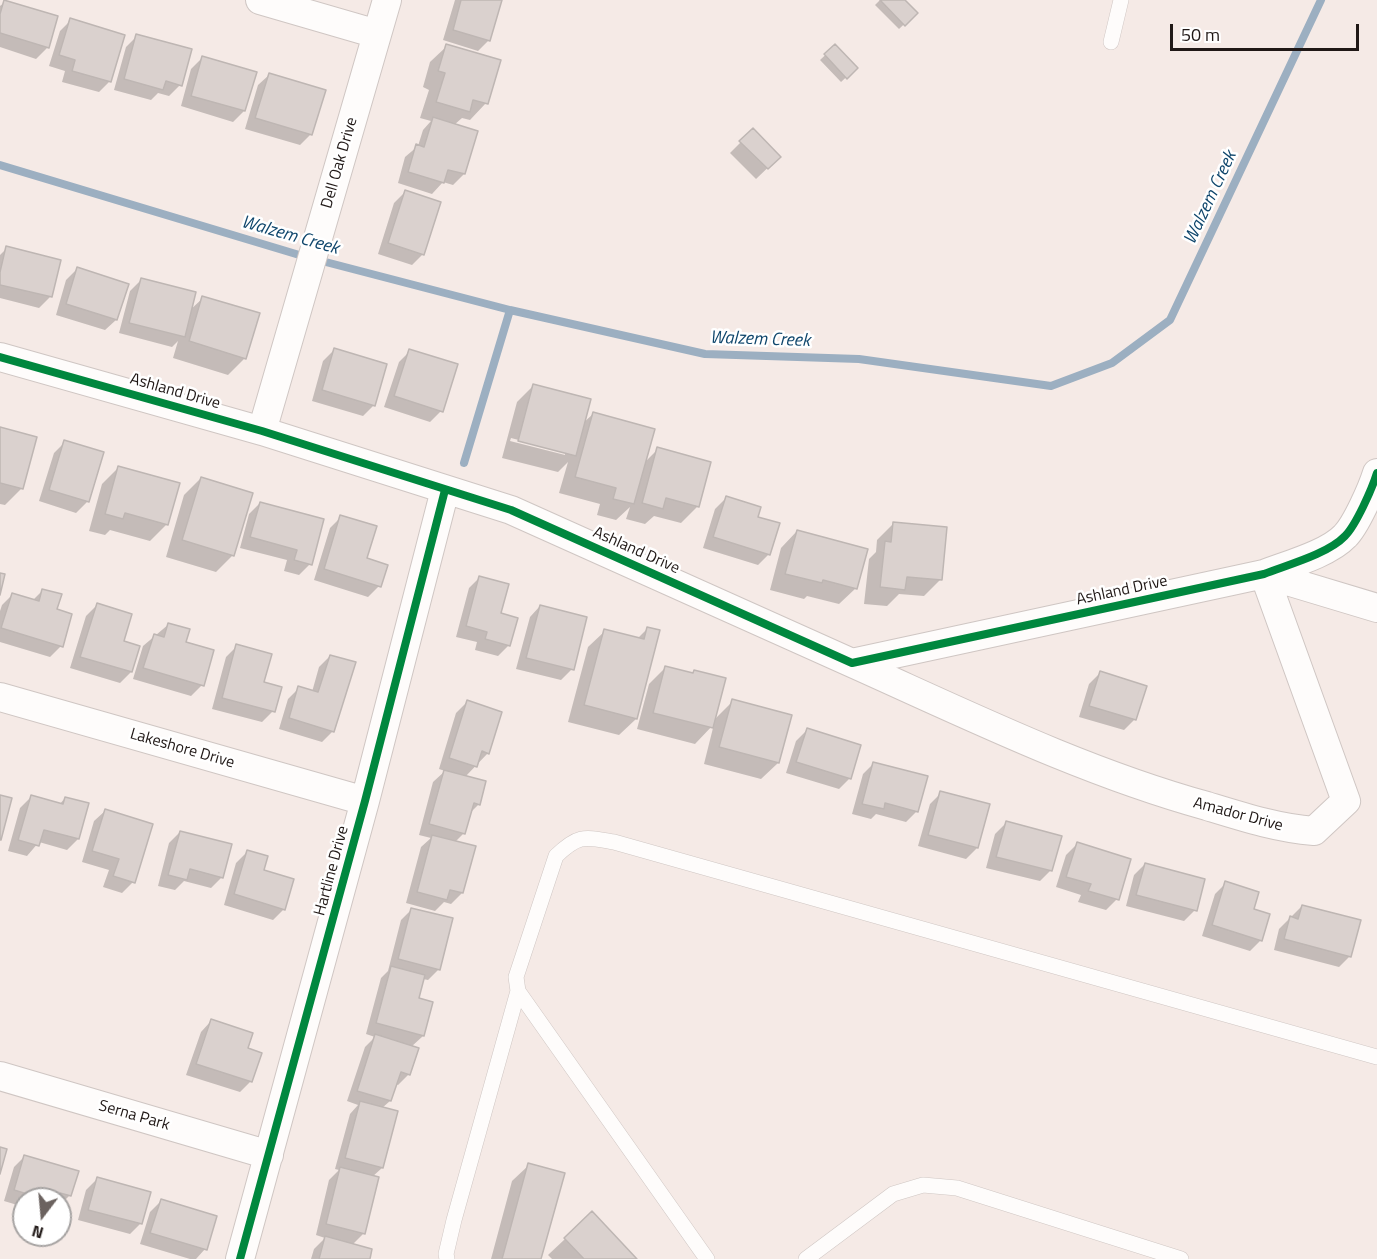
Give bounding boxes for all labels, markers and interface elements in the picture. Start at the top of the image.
scale bar [1173,12,1362,50]
text: 50 m [1181,21,1220,48]
street label: Dell Oak Drive [318,115,362,211]
water label: Walzem Creek [1180,148,1242,248]
water label: Walzem Creek [239,212,341,260]
water label: Walzem Creek [710,327,810,353]
street label: Ashland Drive [128,370,222,414]
street label: Ashland Drive [590,523,682,579]
street label: Ashland Drive [1075,572,1169,610]
street label: Lakeshore Drive [128,725,236,773]
street label: Amador Drive [1191,794,1285,836]
street label: Hartline Drive [311,824,353,918]
street label: Serna Park [96,1097,172,1135]
north arrow [12,1187,72,1247]
text: N [29,1219,46,1245]

